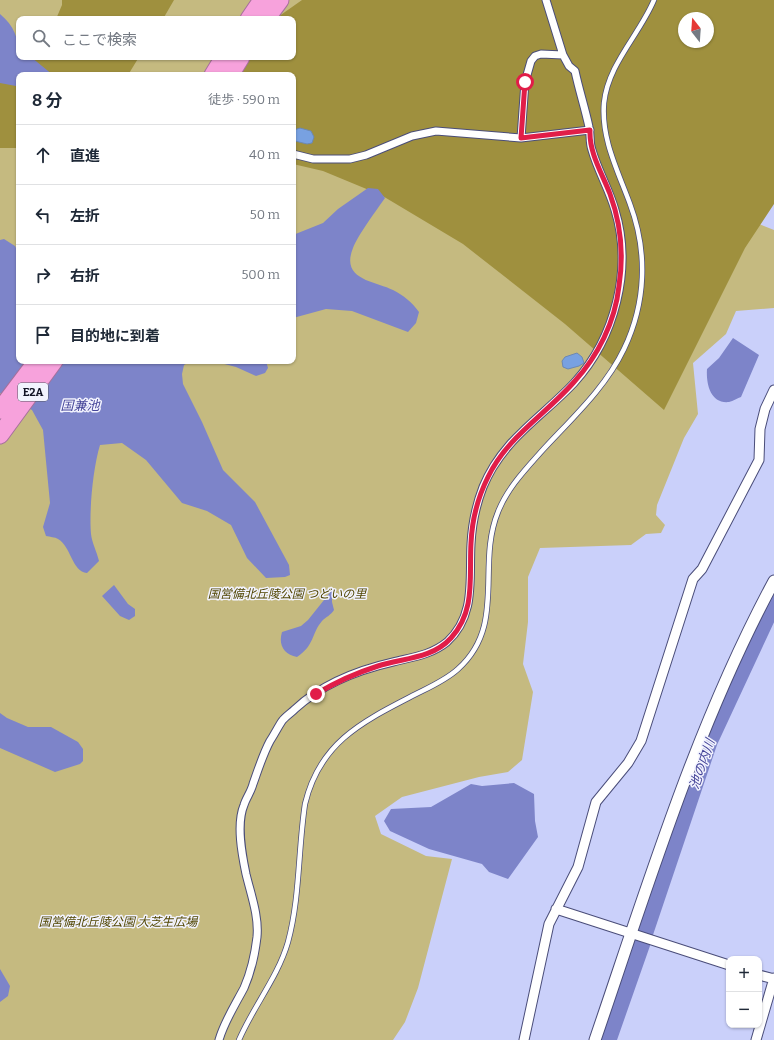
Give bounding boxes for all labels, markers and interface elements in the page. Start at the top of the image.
north arrow [678,12,714,48]
search box [16,16,296,60]
icon: search [30,27,52,49]
text: ここで検索 [62,31,137,49]
route start [516,73,534,91]
text: 8 分 [32,90,62,111]
text: 徒歩 · 590 m [208,92,280,107]
icon: ahead [32,144,54,166]
text: 直進 [70,147,100,165]
text: 40 m [249,147,280,162]
icon: left [32,204,54,226]
text: 左折 [70,207,100,225]
text: 50 m [250,207,280,222]
icon: right [32,264,54,286]
text: 右折 [70,267,100,285]
text: 500 m [241,267,280,282]
icon: arrive [32,324,54,346]
text: 目的地に到着 [70,327,160,345]
road number: E2A [18,383,48,401]
water label: 国兼池 [60,398,101,413]
park label: 国営備北丘陵公園 つどいの里 [208,587,367,601]
route end [307,685,325,703]
water label: 池の内川 [686,735,718,791]
park label: 国営備北丘陵公園 大芝生広場 [39,915,199,929]
map controls [726,956,762,1028]
button: + [726,956,762,992]
button: − [726,992,762,1028]

